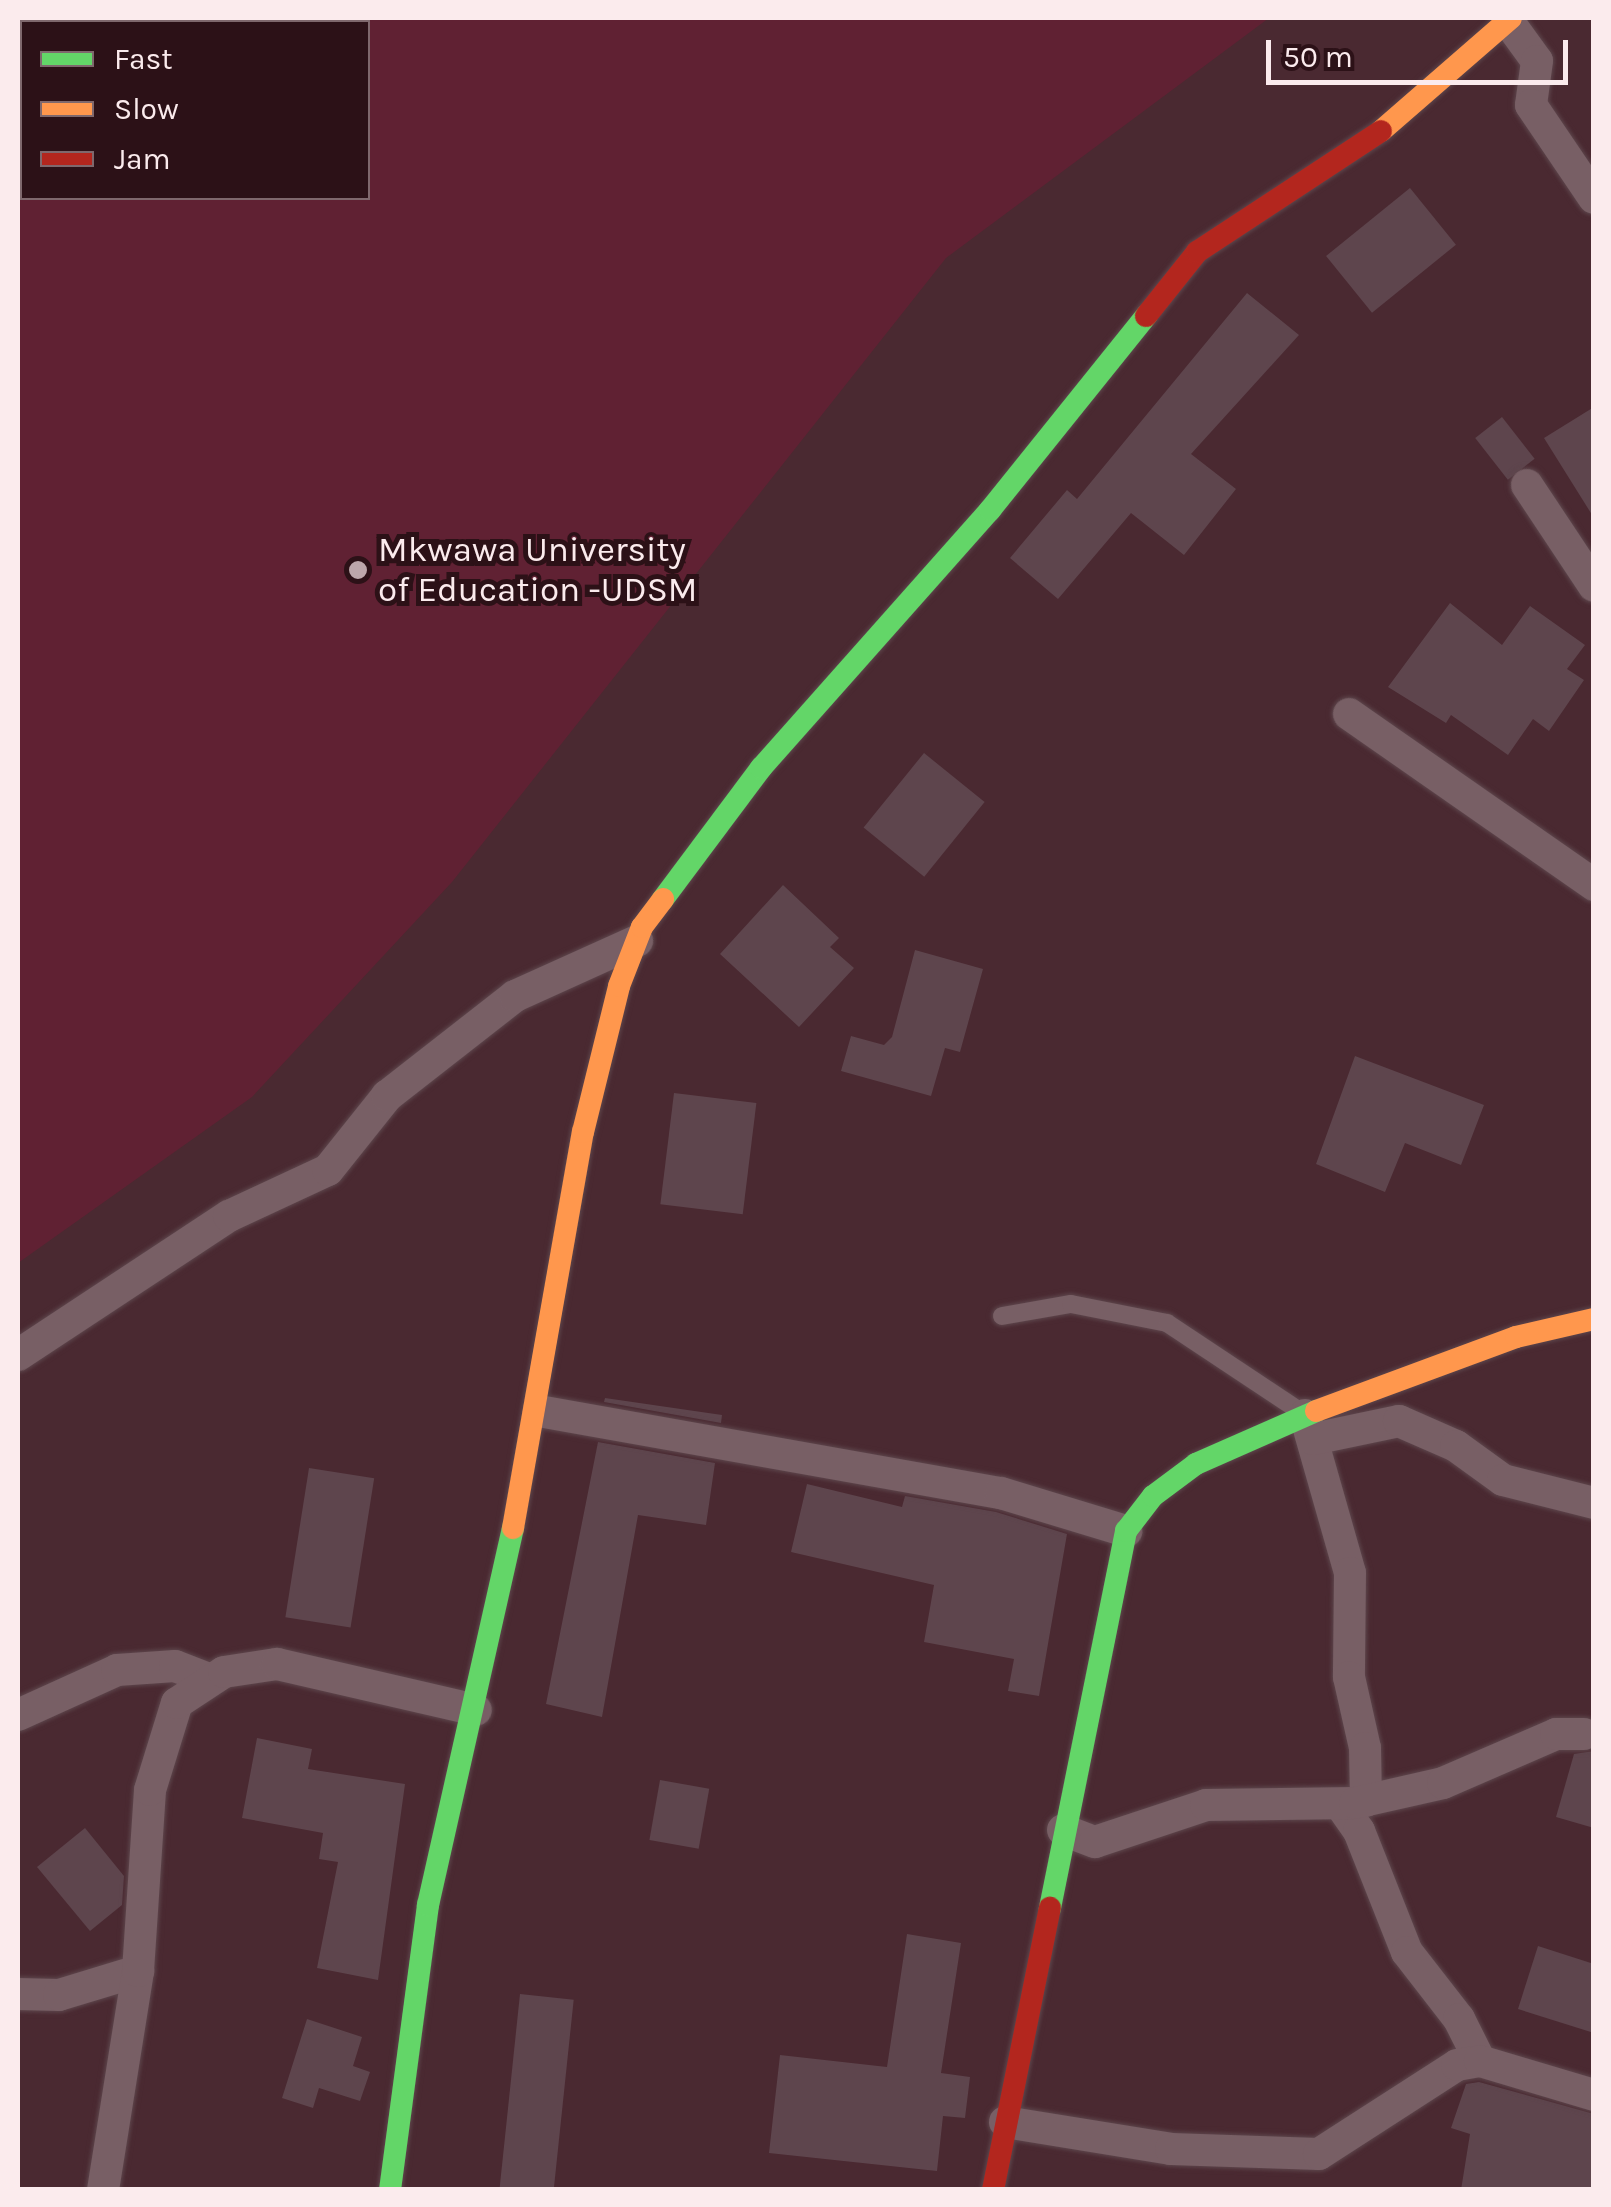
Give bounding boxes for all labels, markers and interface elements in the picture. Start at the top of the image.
legend [20,20,370,200]
scale bar [1271,20,1574,82]
text: 50 m [1283,39,1353,75]
text: Fast [114,41,173,77]
text: Slow [114,91,179,127]
text: Jam [114,141,171,177]
place label: Mkwawa University of Education -UDSM [378,529,697,611]
marker: Mkwawa University of Education -UDSM [347,559,369,581]

